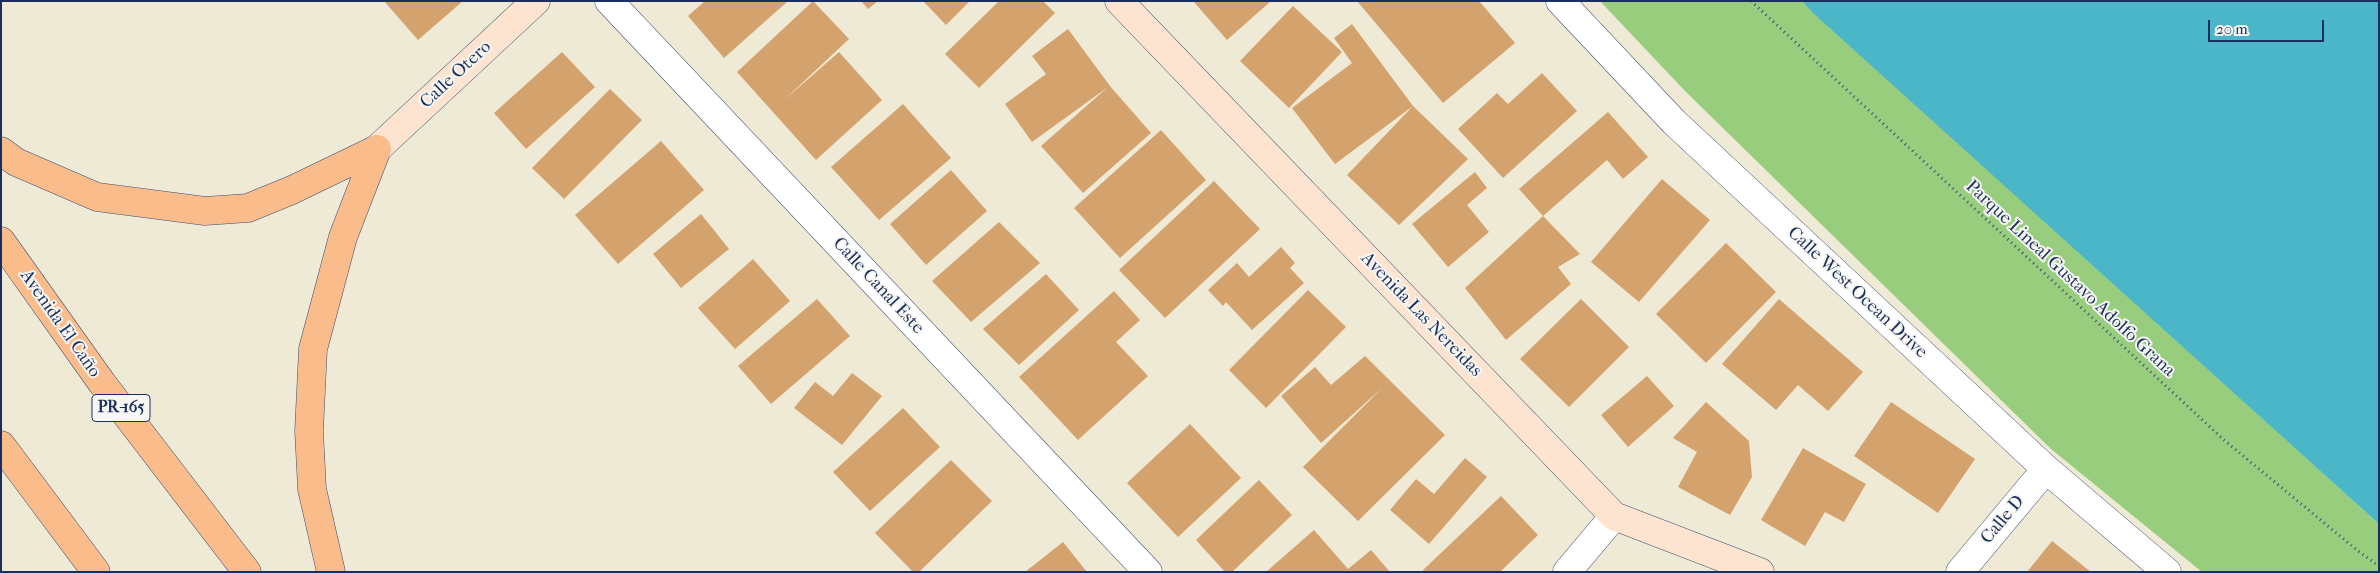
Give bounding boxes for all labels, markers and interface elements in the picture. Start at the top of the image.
scale bar [2210,10,2326,42]
text: 20 m [2216,20,2248,38]
street label: Calle Otero [416,37,496,113]
street label: Parque Lineal Gustavo Adolfo Grana [1961,176,2179,382]
street label: Calle West Ocean Drive [1783,223,1931,363]
street label: Calle Canal Este [828,233,928,339]
street label: Avenida Las Nereidas [1356,248,1486,382]
street label: Avenida El Caño [15,266,105,382]
road number: PR-165 [92,394,150,422]
street label: Calle D [1976,491,2030,549]

